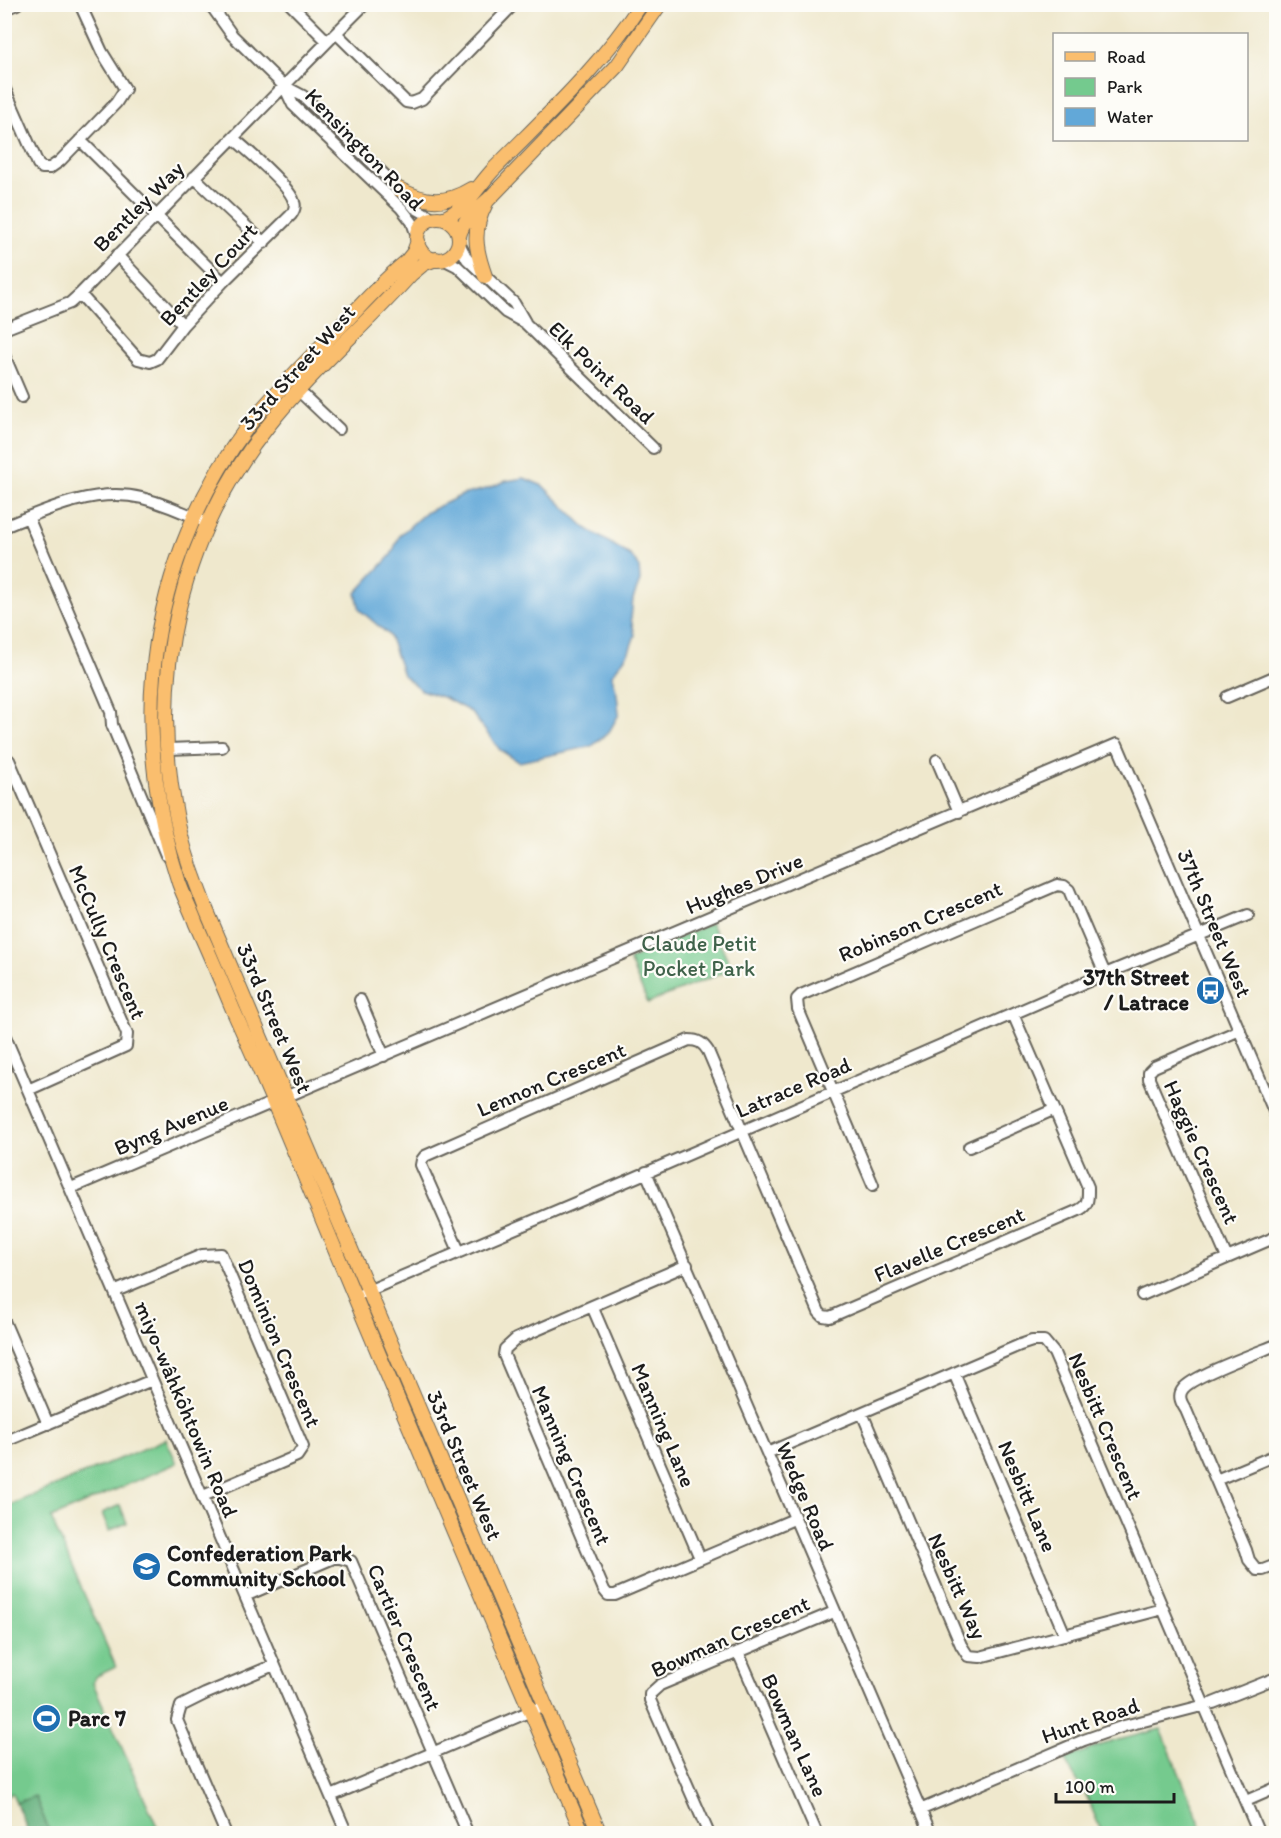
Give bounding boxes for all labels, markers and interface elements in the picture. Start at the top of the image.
legend [1053,33,1248,141]
text: Road [1107,46,1146,68]
text: Park [1107,76,1142,98]
street label: Kensington Road [299,82,430,216]
text: Water [1107,106,1153,128]
street label: Bentley Way [87,155,190,258]
street label: Bentley Court [154,217,263,332]
street label: 33rd Street West [234,299,361,436]
street label: Elk Point Road [543,315,660,430]
street label: 37th Street West [1171,845,1258,1001]
street label: Hughes Drive [681,847,807,920]
street label: McCully Crescent [63,861,152,1024]
street label: Robinson Crescent [834,875,1006,968]
park label: Claude Petit Pocket Park [641,930,757,982]
street label: 33rd Street West [231,939,318,1097]
place label: 37th Street / Latrace [1083,964,1190,1016]
bus stop icon: 37th Street / Latrace [1194,974,1226,1006]
street label: Lennon Crescent [473,1036,630,1123]
street label: Latrace Road [731,1051,855,1124]
street label: Haggie Crescent [1158,1076,1245,1228]
street label: Byng Avenue [110,1089,232,1162]
street label: Flavelle Crescent [870,1201,1029,1288]
street label: Dominion Crescent [232,1255,327,1432]
street label: miyo-wâhkôhtowin Road [129,1297,244,1522]
street label: Nesbitt Crescent [1062,1348,1149,1504]
street label: Manning Lane [625,1359,702,1491]
street label: Manning Crescent [526,1381,617,1549]
street label: 33rd Street West [421,1386,508,1544]
street label: Nesbitt Lane [992,1436,1063,1556]
street label: Wedge Road [771,1438,841,1555]
street label: Nesbitt Way [922,1529,993,1644]
place label: Confederation Park Community School [167,1540,353,1592]
school or university icon: Confederation Park Community School [130,1550,162,1582]
street label: Cartier Crescent [361,1560,448,1715]
street label: Bowman Crescent [647,1589,814,1684]
street label: Bowman Lane [755,1669,834,1801]
street label: Hunt Road [1038,1691,1142,1750]
sports icon: Parc 7 [31,1702,63,1734]
place label: Parc 7 [68,1705,126,1732]
scale bar [1056,1766,1174,1804]
text: 100 m [1065,1776,1115,1798]

